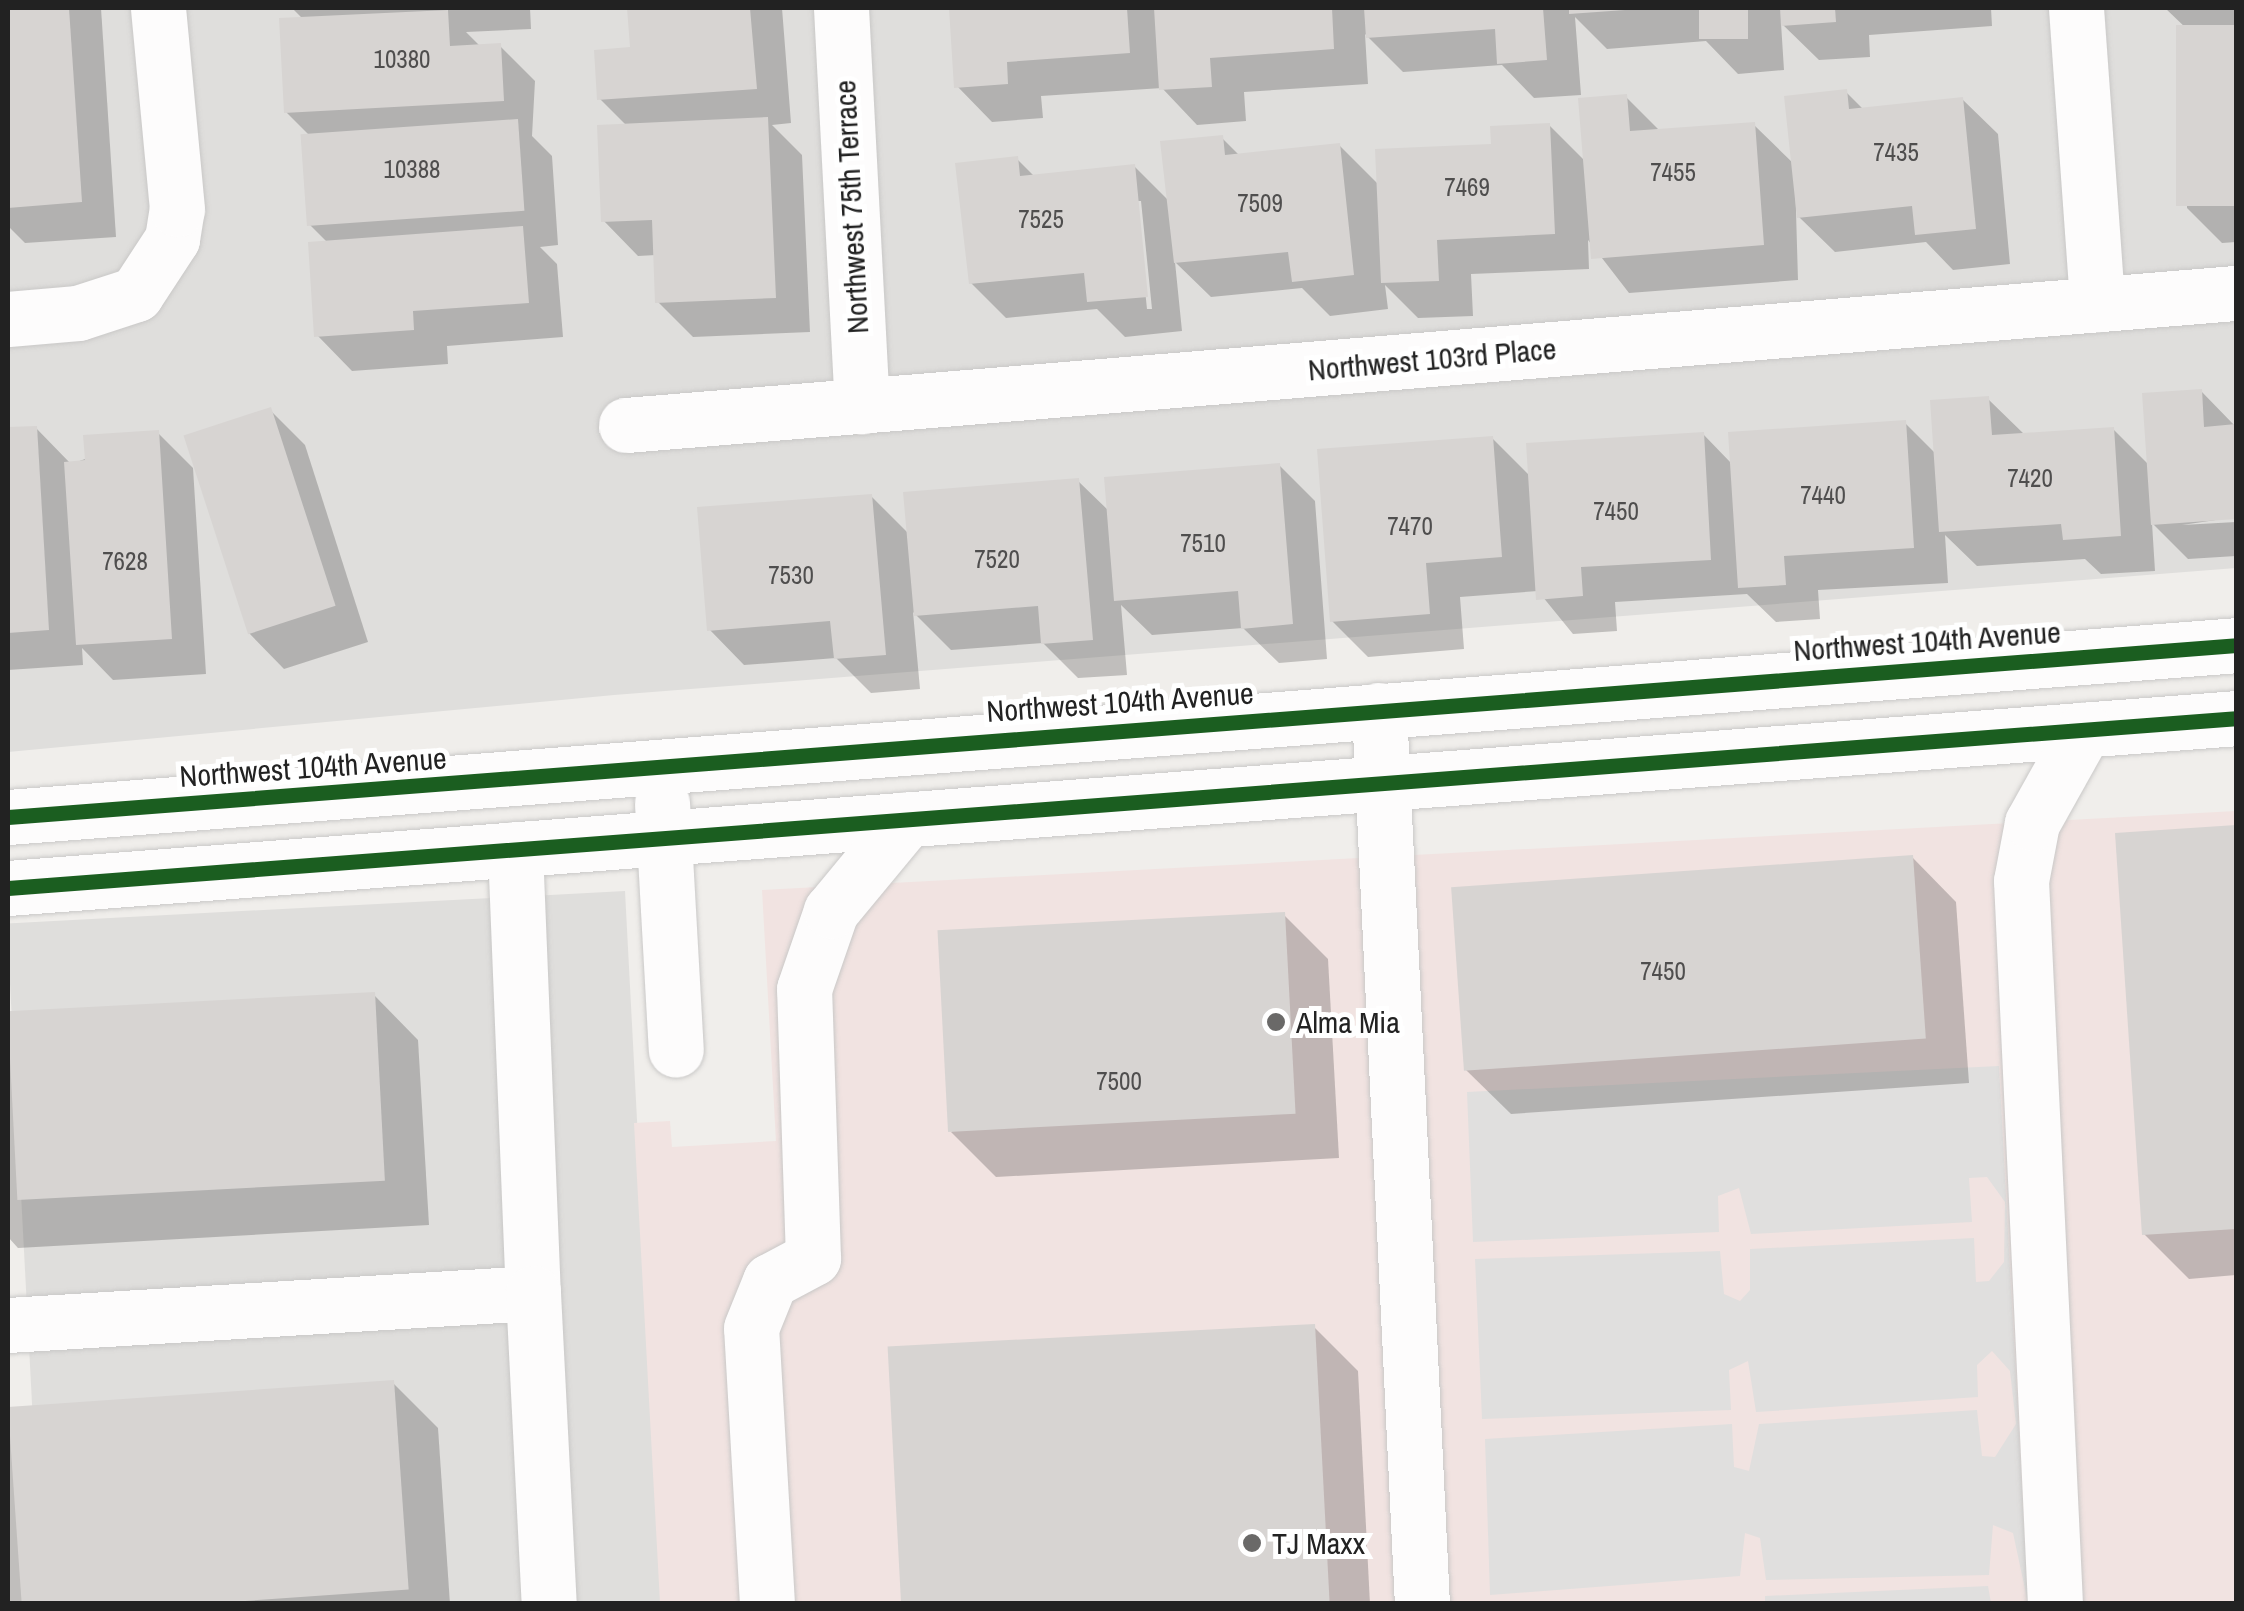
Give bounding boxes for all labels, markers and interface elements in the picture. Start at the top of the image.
house number: 10380 [374,44,430,74]
street label: Northwest 75th Terrace [826,79,876,335]
house number: 7435 [1873,137,1919,167]
house number: 10388 [384,154,440,184]
house number: 7455 [1650,157,1696,187]
house number: 7469 [1444,172,1490,202]
house number: 7509 [1237,188,1283,218]
house number: 7525 [1018,204,1064,234]
street label: Northwest 103rd Place [1306,330,1558,388]
house number: 7420 [2007,463,2053,493]
house number: 7440 [1800,480,1846,510]
house number: 7450 [1593,496,1639,526]
house number: 7470 [1387,511,1433,541]
house number: 7510 [1180,528,1226,558]
house number: 7520 [974,544,1020,574]
house number: 7628 [102,546,148,576]
house number: 7530 [768,560,814,590]
street label: Northwest 104th Avenue [1792,614,2062,668]
street label: Northwest 104th Avenue [985,675,1255,729]
street label: Northwest 104th Avenue [178,740,448,794]
house number: 7450 [1640,956,1686,986]
place label: Alma Mia [1296,1004,1400,1040]
marker: Alma Mia [1265,1011,1287,1033]
house number: 7500 [1096,1066,1142,1096]
place label: TJ Maxx [1272,1525,1365,1561]
marker: TJ Maxx [1241,1532,1263,1554]

